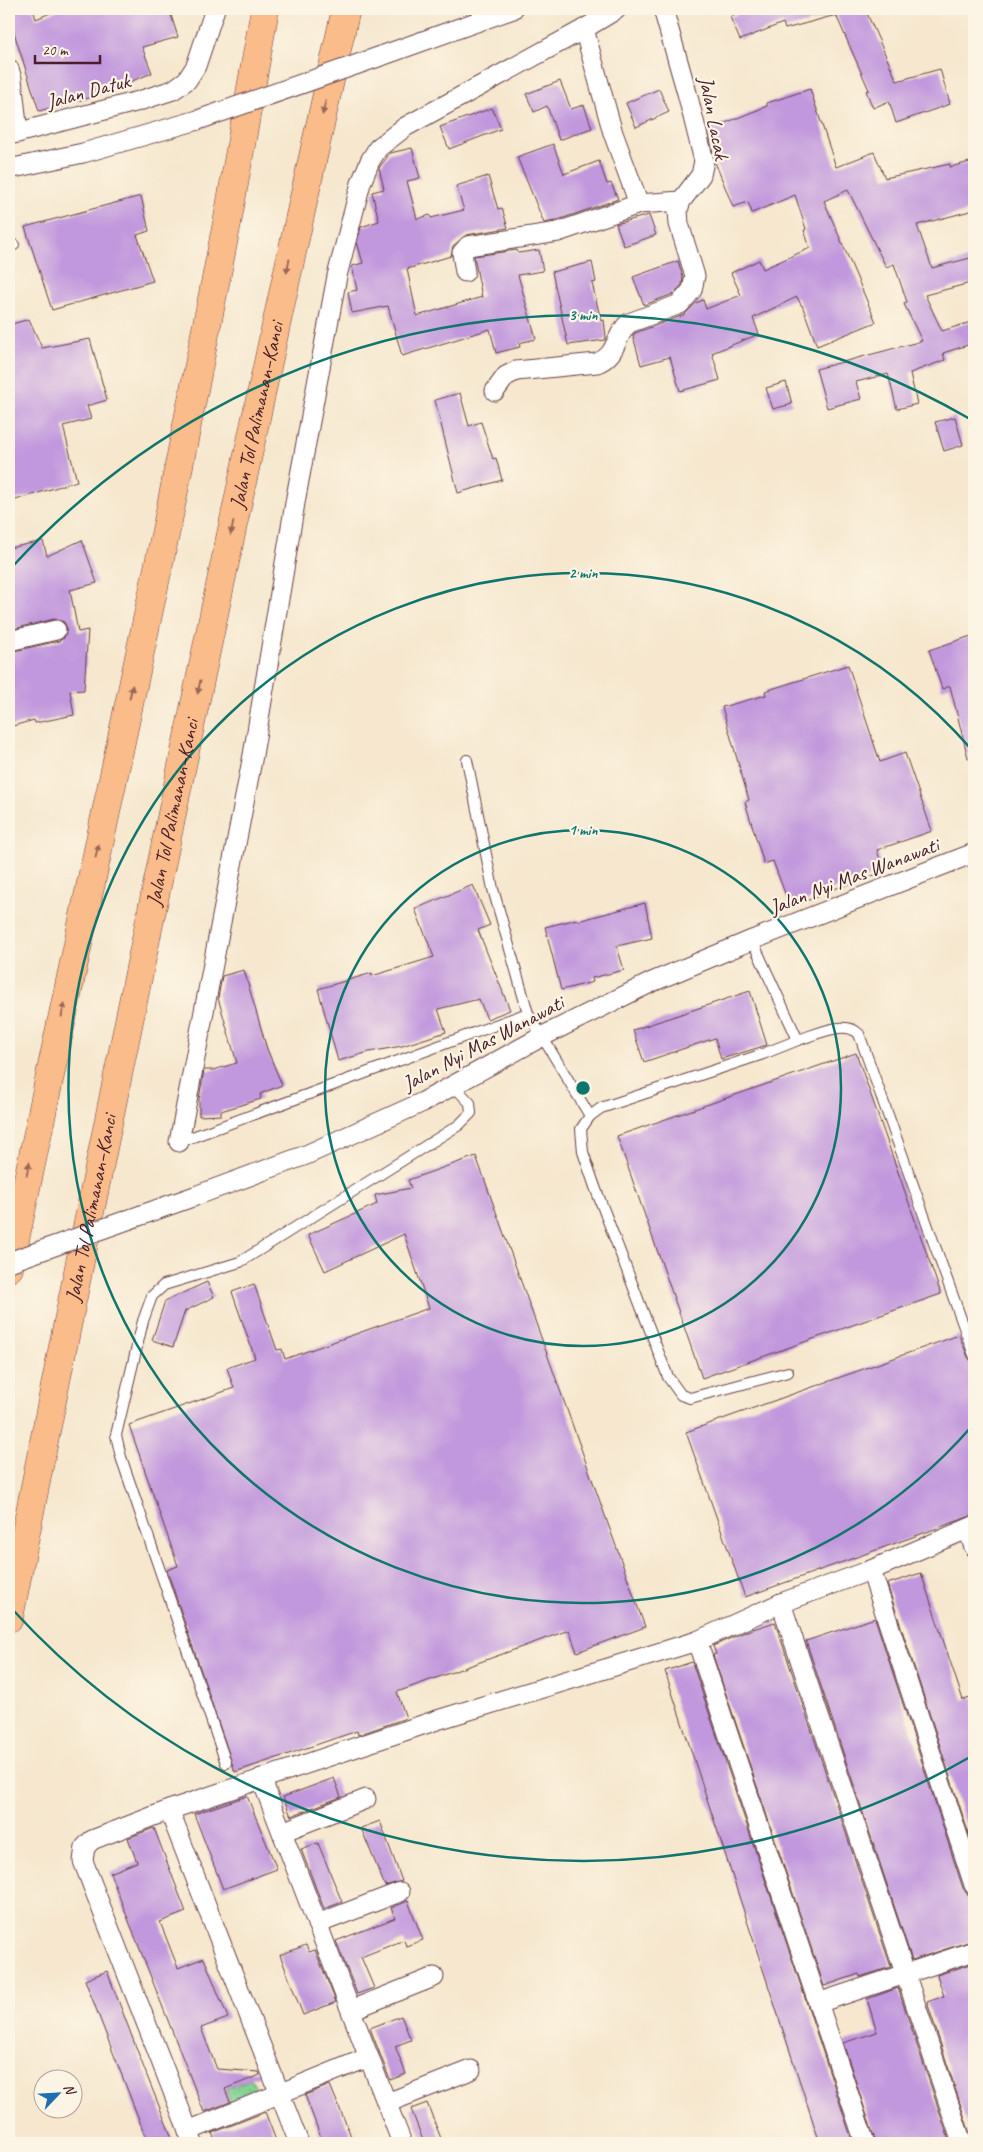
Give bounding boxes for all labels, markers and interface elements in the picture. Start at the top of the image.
scale bar [35,32,100,64]
text: 20 m [42,41,69,60]
street label: Jalan Datuk [42,67,135,115]
street label: Jalan Lacak [693,73,735,164]
one-way arrow [320,100,328,115]
one-way arrow [284,259,292,274]
text: 3 min [569,306,598,325]
street label: Jalan Tol Palimanan–Kanci [224,316,290,512]
one-way arrow [228,520,236,535]
text: 2 min [569,564,598,583]
one-way arrow [195,679,203,694]
one-way arrow [127,685,135,700]
street label: Jalan Tol Palimanan–Kanci [140,714,205,909]
text: 1 min [569,821,598,840]
street label: Jalan Nyi Mas Wanawati [765,831,945,921]
one-way arrow [93,843,101,859]
street label: Jalan Nyi Mas Wanawati [397,988,571,1097]
one-way arrow [59,1001,67,1017]
centre of rings [574,1079,592,1097]
street label: Jalan Tol Palimanan–Kanci [59,1109,123,1305]
one-way arrow [25,1160,33,1176]
north arrow [32,2070,82,2120]
text: N [60,2081,80,2098]

